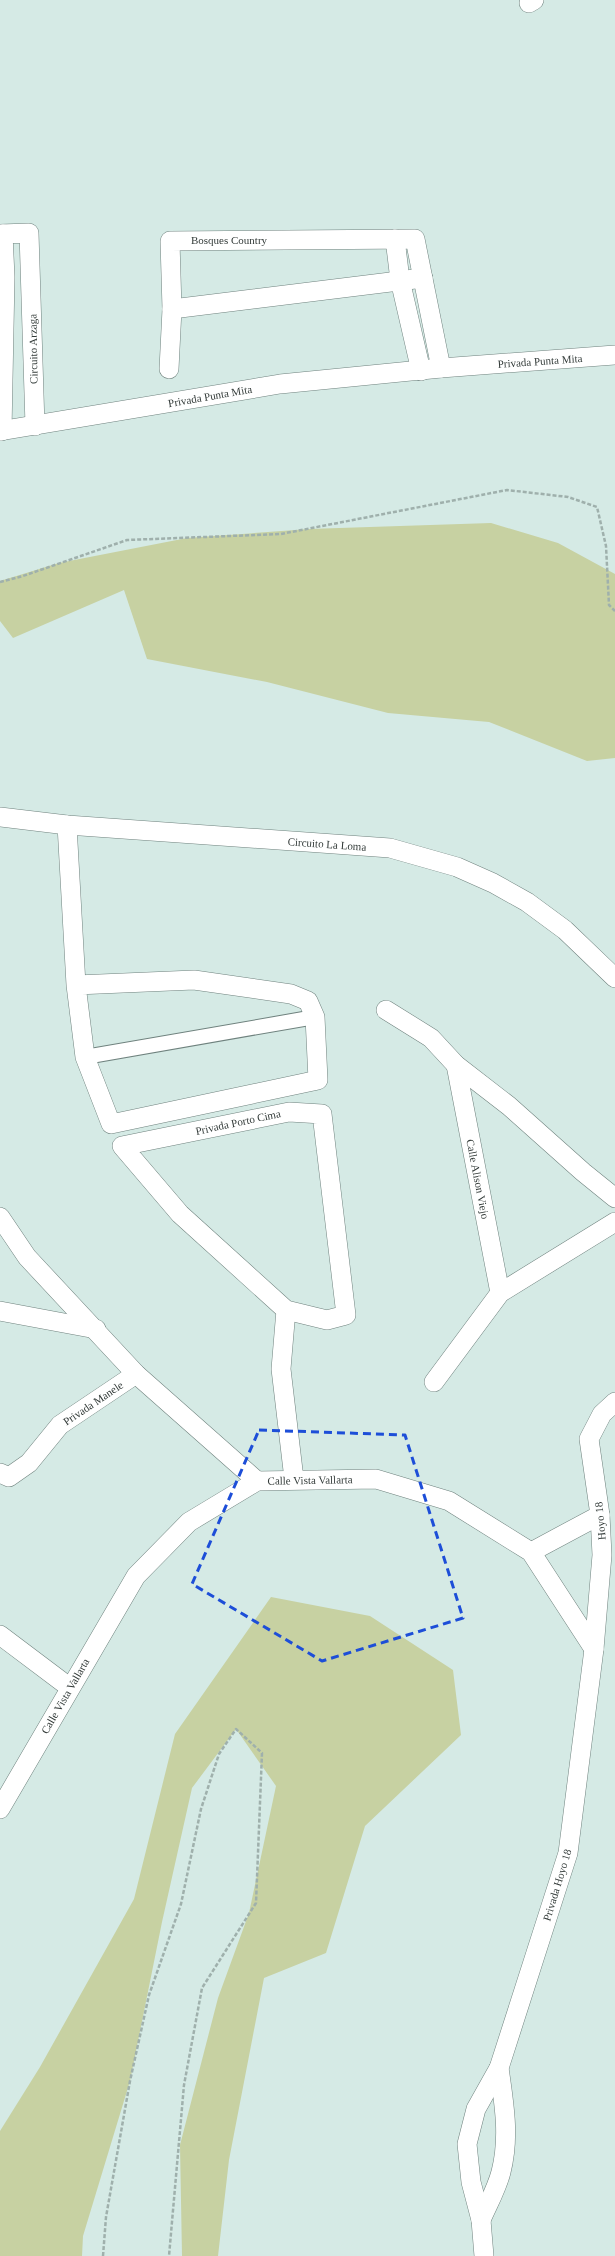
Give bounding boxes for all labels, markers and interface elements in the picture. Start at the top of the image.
street label: Bosques Country [191,234,268,246]
street label: Circuito Arzaga [26,314,40,384]
street label: Privada Punta Mita [497,352,583,370]
street label: Privada Punta Mita [167,383,253,409]
street label: Circuito La Loma [287,835,367,853]
street label: Privada Porto Cima [194,1107,282,1137]
street label: Calle Alison Viejo [464,1138,492,1220]
street label: Privada Manele [61,1379,125,1427]
street label: Calle Vista Vallarta [267,1473,353,1487]
street label: Hoyo 18 [592,1501,608,1541]
street label: Calle Vista Vallarta [39,1656,92,1736]
street label: Privada Hoyo 18 [540,1847,574,1922]

